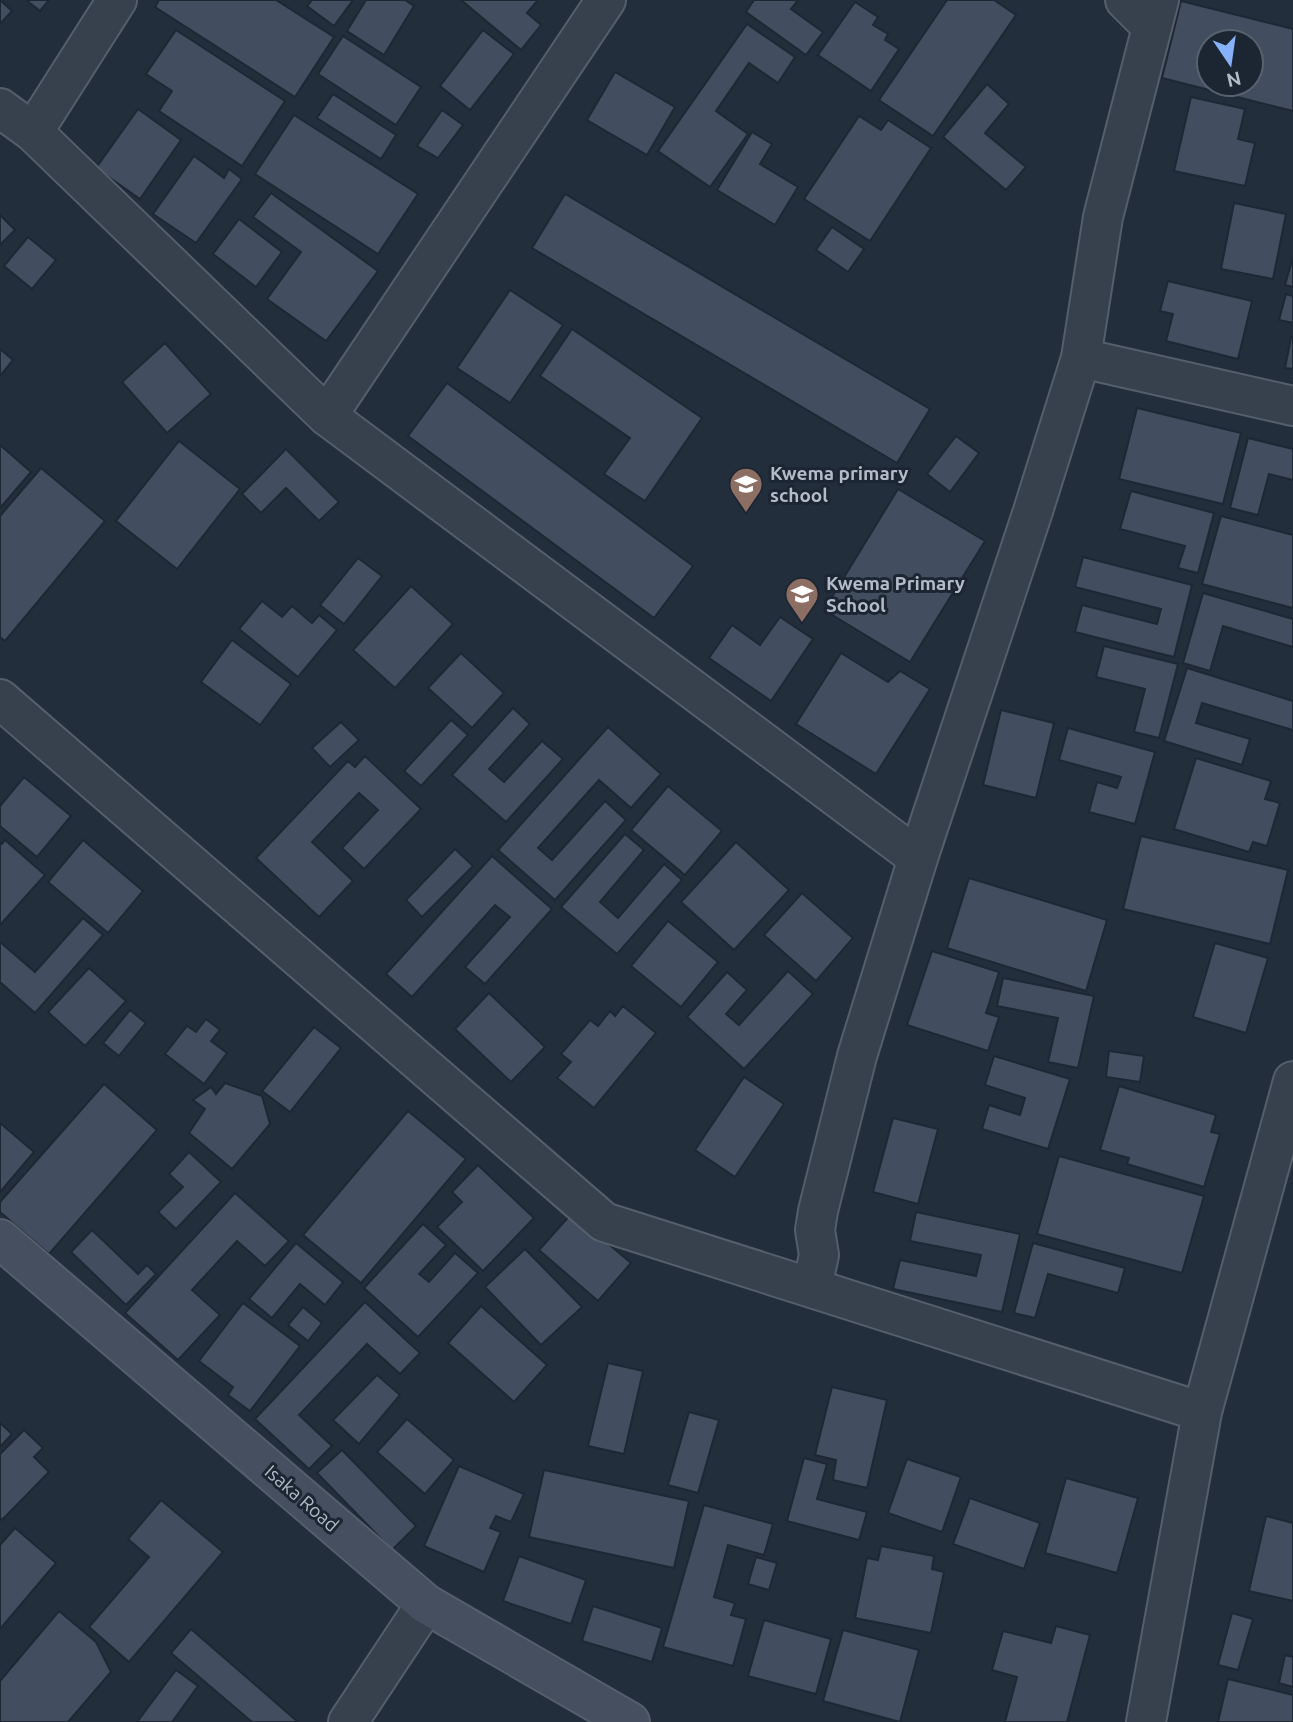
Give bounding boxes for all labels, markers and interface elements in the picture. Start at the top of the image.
north arrow [1195,28,1265,98]
text: N [1224,67,1243,92]
place label: Kwema primary school [770,462,908,506]
school or university icon: Kwema primary school [727,465,765,514]
place label: Kwema Primary School [826,572,965,616]
school or university icon: Kwema Primary School [783,575,821,624]
street label: Isaka Road [261,1460,343,1536]

